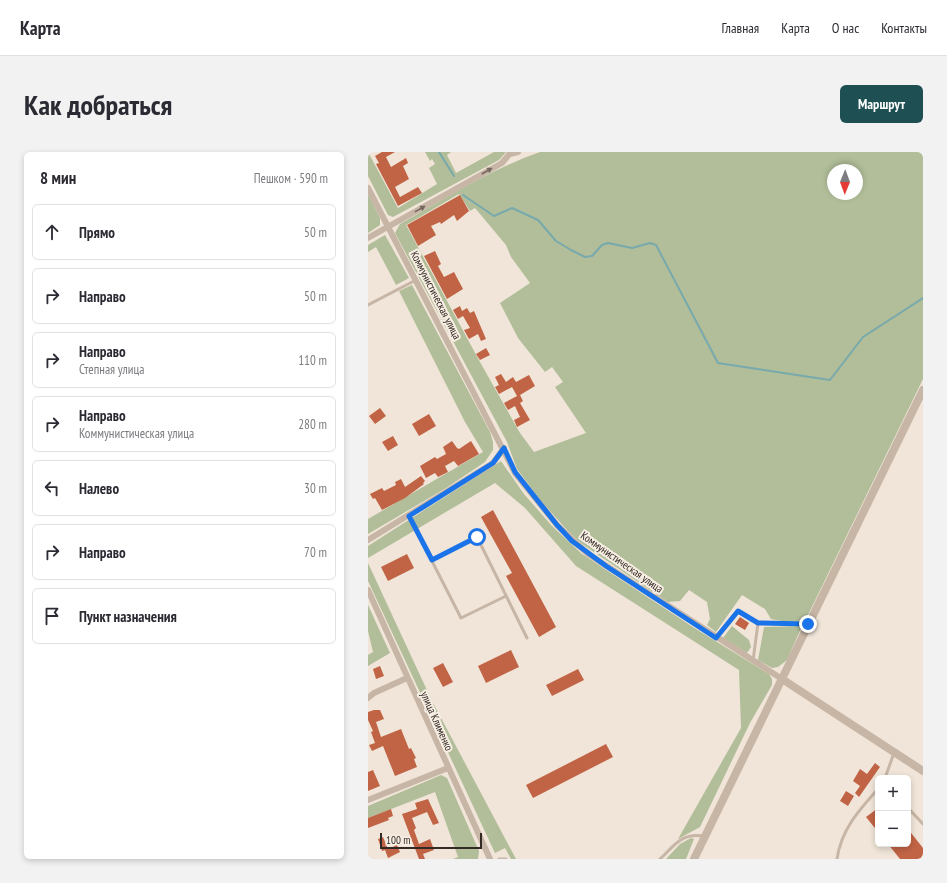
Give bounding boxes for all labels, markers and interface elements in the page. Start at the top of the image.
text: Карта [20,16,61,40]
text: Главная [721,19,759,37]
text: Карта [781,19,810,37]
text: О нас [832,19,859,37]
text: Контакты [881,19,927,37]
button: Маршрут [840,85,923,123]
text: Как добраться [24,86,172,123]
north arrow [827,164,863,200]
text: 8 мин [40,167,76,189]
one-way arrow [481,168,493,175]
text: Пешком · 590 m [254,170,328,187]
one-way arrow [414,206,425,213]
icon: ahead [41,221,63,243]
text: Прямо [79,223,115,242]
text: 50 m [304,224,327,241]
street label: Коммунистическая улица [408,248,464,342]
icon: right [41,285,63,307]
text: Направо [79,287,126,306]
text: 50 m [304,288,327,305]
text: Направо [79,342,126,361]
icon: right [41,349,63,371]
text: 110 m [298,352,327,369]
text: Степная улица [79,361,144,378]
text: Направо [79,406,126,425]
icon: right [41,413,63,435]
text: 280 m [298,416,327,433]
text: Коммунистическая улица [79,425,194,442]
icon: left [41,477,63,499]
text: Налево [79,479,119,498]
text: 30 m [304,480,327,497]
route start [468,528,486,546]
street label: Коммунистическая улица [578,528,666,596]
icon: right [41,541,63,563]
text: Направо [79,543,126,562]
text: 70 m [304,544,327,561]
icon: arrive [41,605,63,627]
text: Пункт назначения [79,607,177,626]
route end [799,615,817,633]
street label: улица Клименко [418,689,456,753]
map controls [875,775,911,847]
button: + [875,775,911,811]
button: − [875,811,911,847]
scale bar [380,831,482,850]
text: 100 m [386,833,410,847]

